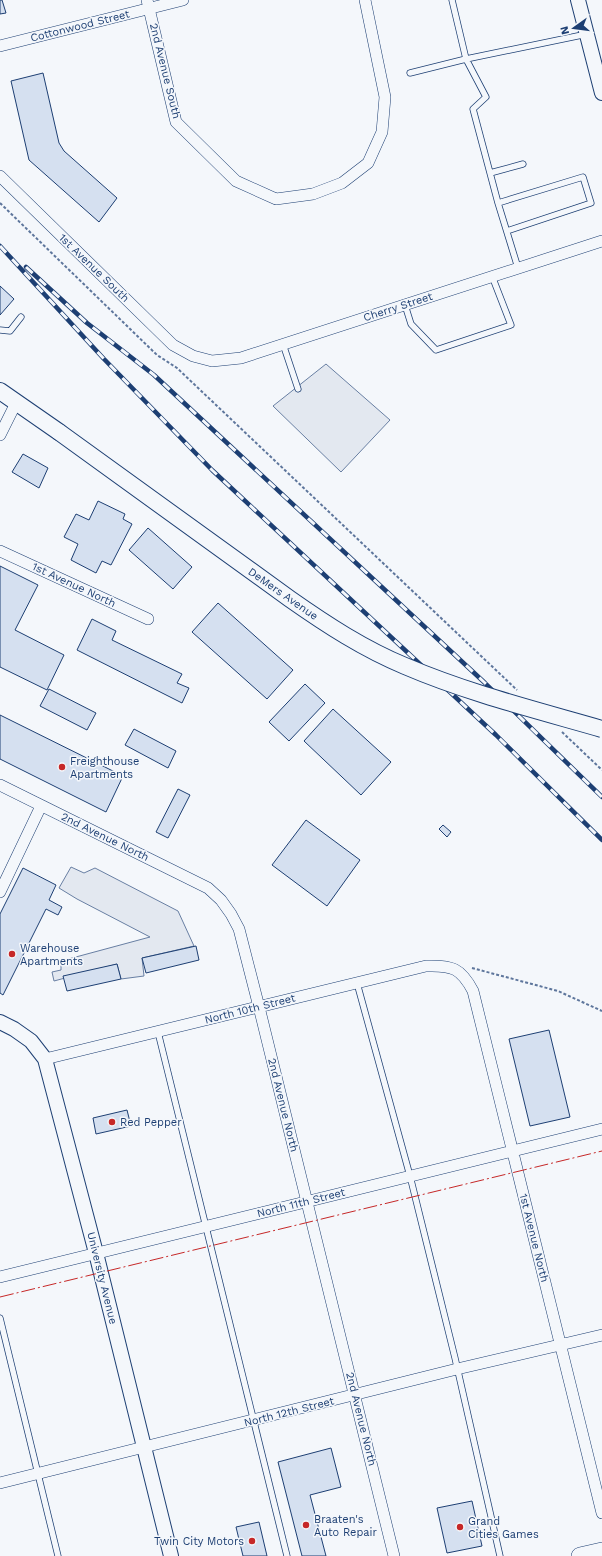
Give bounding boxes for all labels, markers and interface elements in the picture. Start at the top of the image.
street label: Cottonwood Street [29,7,131,45]
north arrow [554,8,594,48]
street label: 2nd Avenue South [147,22,183,120]
text: N [557,25,572,36]
street label: 1st Avenue South [56,231,132,305]
street label: Cherry Street [362,290,435,324]
street label: 1st Avenue North [30,560,118,610]
street label: DeMers Avenue [246,565,320,623]
place label: Freighthouse Apartments [70,755,139,781]
marker: Freighthouse Apartments [57,762,67,772]
street label: 2nd Avenue North [59,810,151,864]
place label: Warehouse Apartments [20,942,83,968]
marker: Warehouse Apartments [7,949,17,959]
street label: North 10th Street [203,991,297,1027]
street label: 2nd Avenue North [265,1057,301,1153]
place label: Red Pepper [120,1116,182,1129]
marker: Red Pepper [107,1117,117,1127]
street label: North 11th Street [255,1186,347,1220]
street label: 1st Avenue North [517,1192,551,1284]
street label: University Avenue [84,1230,120,1326]
street label: 2nd Avenue North [343,1371,379,1467]
street label: North 12th Street [242,1394,336,1430]
place label: Braaten's Auto Repair [314,1513,377,1539]
place label: Grand Cities Games [468,1515,539,1541]
marker: Braaten's Auto Repair [301,1520,311,1530]
marker: Grand Cities Games [455,1522,465,1532]
place label: Twin City Motors [154,1535,244,1548]
marker: Twin City Motors [247,1536,257,1546]

